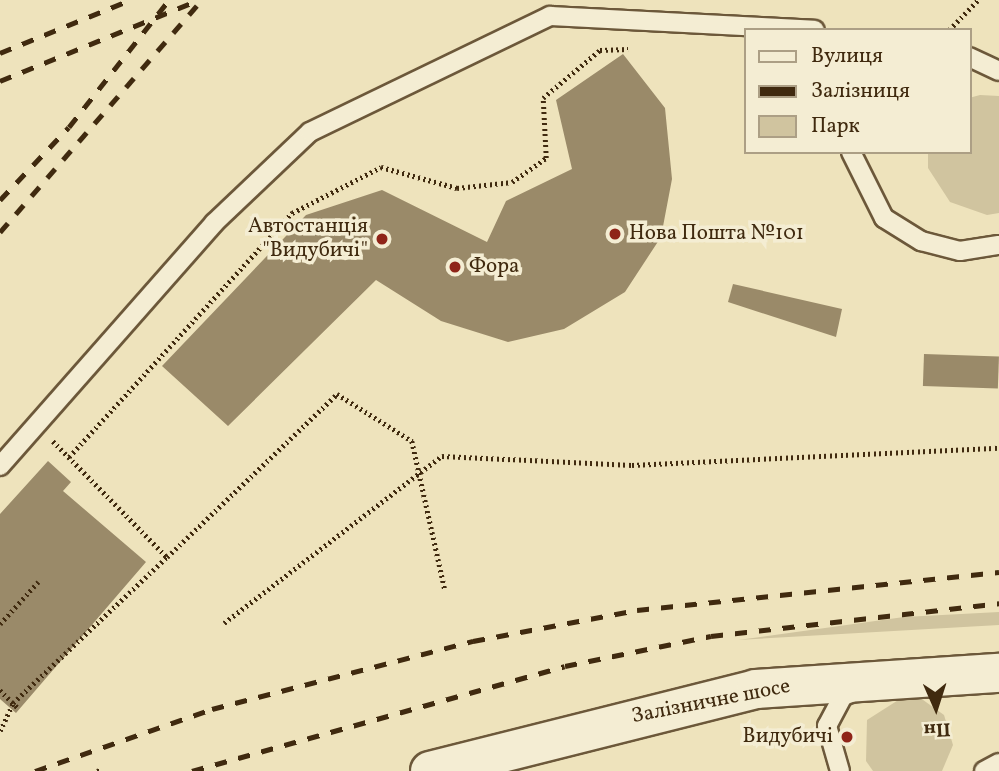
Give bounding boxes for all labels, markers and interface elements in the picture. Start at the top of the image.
legend [744,28,971,154]
text: Вулиця [811,42,883,71]
text: Залізниця [811,77,910,106]
text: Парк [811,112,860,141]
place label: Автостанція "Видубичі" [248,214,368,264]
place label: Нова Пошта №101 [629,221,804,247]
marker: Нова Пошта №101 [607,226,623,242]
marker: Автостанція "Видубичі" [374,231,390,247]
place label: Фора [469,254,520,280]
marker: Фора [447,259,463,275]
north arrow [901,673,971,743]
street label: Залізничне шосе [630,674,792,730]
text: Пн [923,715,951,743]
place label: Видубичі [743,724,833,750]
marker: Видубичі [839,729,855,745]

